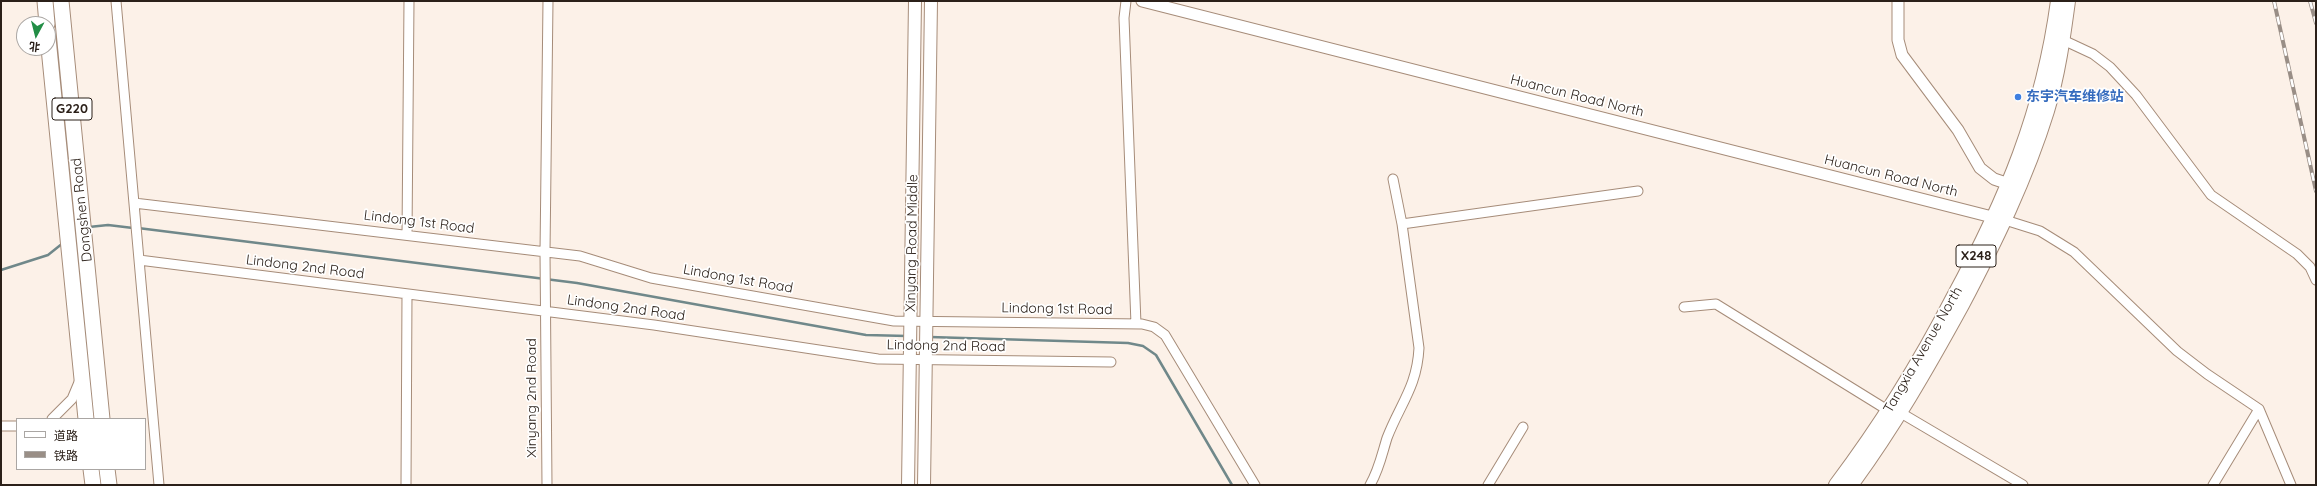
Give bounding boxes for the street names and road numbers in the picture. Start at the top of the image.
street label: Huancun Road North [1508,71,1646,121]
road number: G220 [52,98,92,120]
street label: Huancun Road North [1822,151,1960,201]
street label: Dongshen Road [68,157,96,263]
street label: Xinyang Road Middle [902,174,922,312]
street label: Lindong 1st Road [363,207,475,237]
road number: X248 [1956,245,1996,267]
street label: Lindong 2nd Road [245,251,365,283]
street label: Lindong 1st Road [682,261,794,297]
street label: Tangxia Avenue North [1880,284,1966,416]
street label: Lindong 2nd Road [566,291,686,325]
street label: Lindong 1st Road [1001,300,1113,318]
street label: Lindong 2nd Road [886,337,1006,355]
street label: Xinyang 2nd Road [524,338,540,458]

